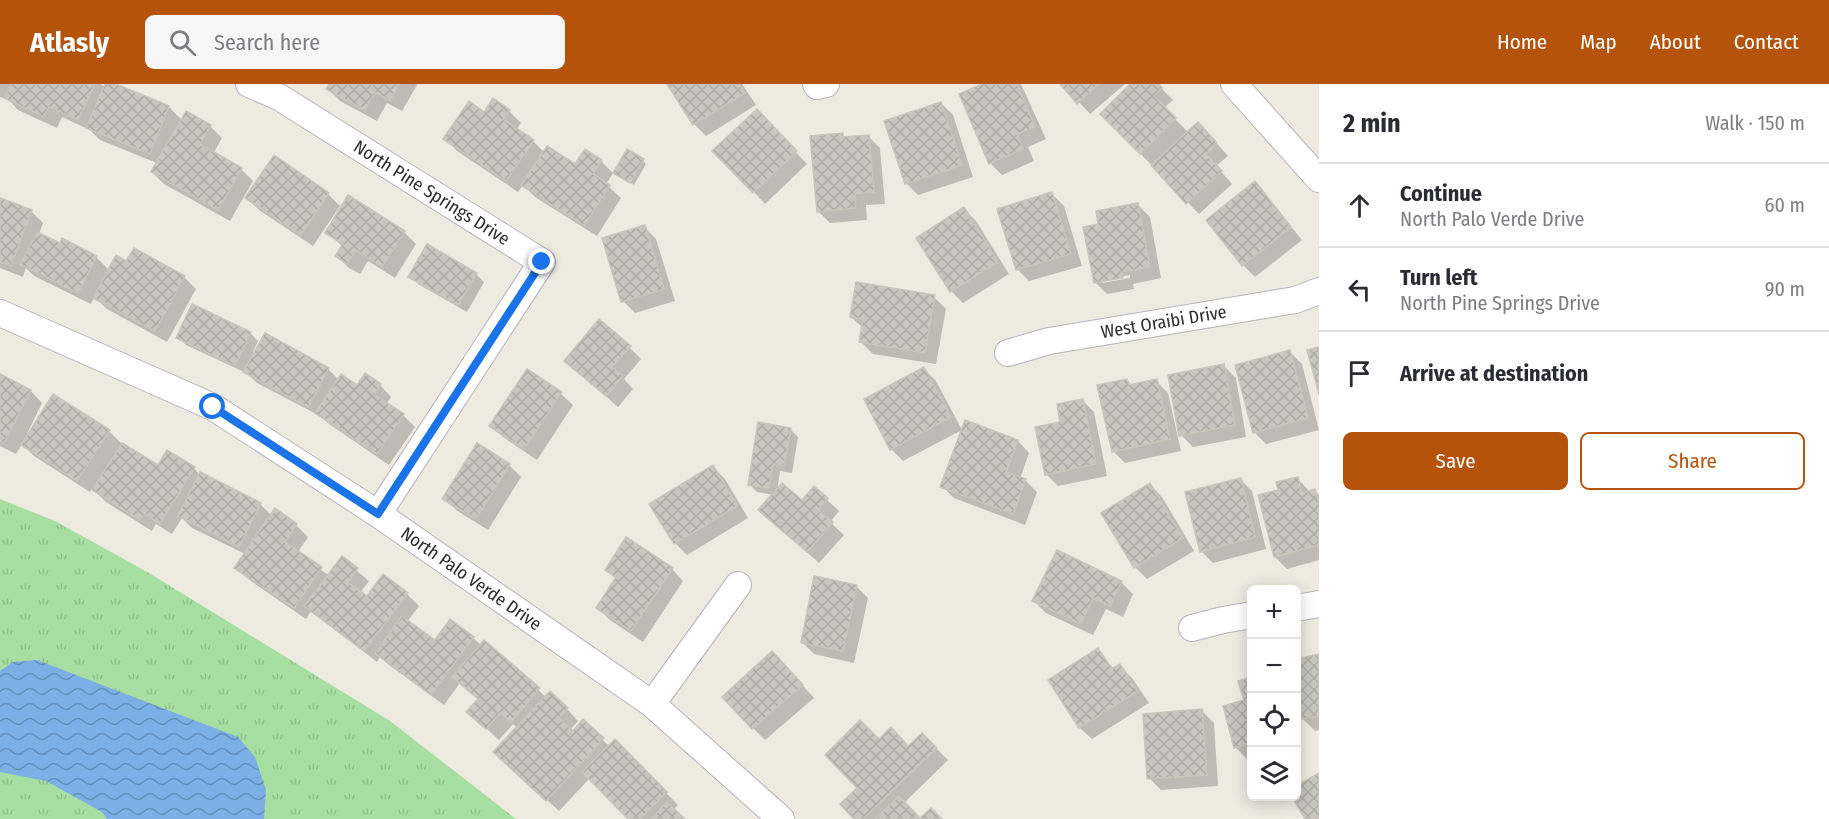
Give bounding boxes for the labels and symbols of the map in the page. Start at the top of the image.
street label: North Pine Springs Drive [350,136,514,250]
route end [528,248,554,274]
street label: West Oraibi Drive [1099,301,1228,343]
route start [199,393,225,419]
street label: North Palo Verde Drive [397,522,546,635]

